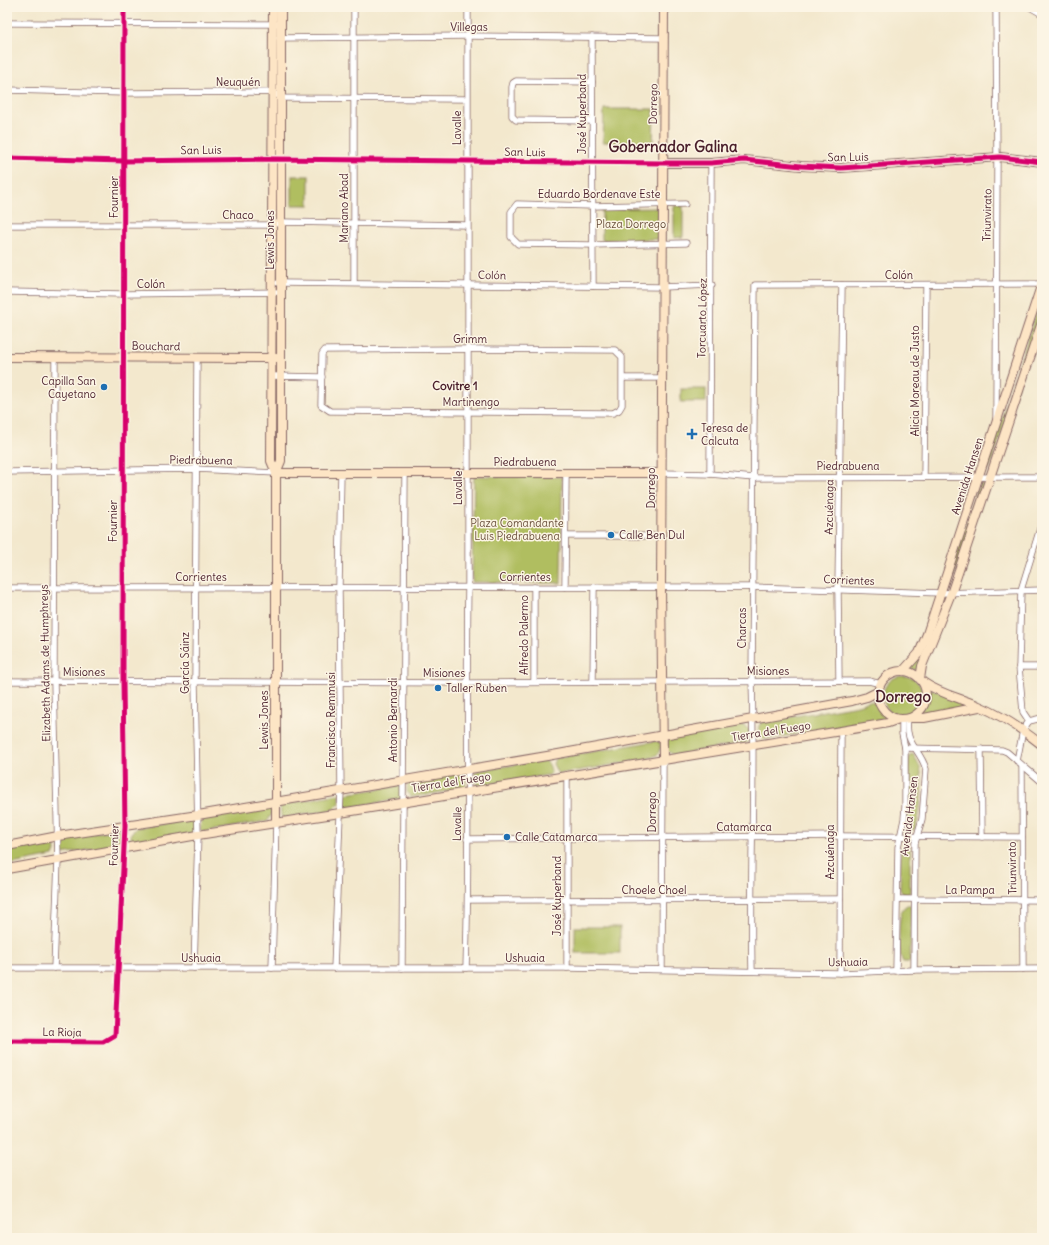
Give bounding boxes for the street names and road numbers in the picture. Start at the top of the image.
street label: Villegas [450,20,488,34]
street label: José Kuperband [575,73,589,154]
street label: Neuquén [216,75,260,89]
street label: Dorrego [646,83,660,125]
street label: Lavalle [450,111,464,145]
street label: San Luis [180,143,222,157]
street label: San Luis [504,145,546,159]
street label: San Luis [827,150,869,164]
street label: Mariano Abad [337,173,351,243]
street label: Fournier [107,175,121,218]
street label: Eduardo Bordenave Este [538,187,660,201]
street label: Triunvirato [980,188,994,242]
street label: Chaco [222,208,254,222]
street label: Lewis Jones [263,210,277,270]
street label: Colón [478,268,506,282]
street label: Colón [885,268,913,282]
street label: Colón [137,277,165,291]
street label: Torcuarto López [694,278,710,358]
street label: Alicia Moreau de Justo [908,325,922,437]
street label: Grimm [453,332,487,346]
street label: Bouchard [131,339,181,353]
street label: Martinengo [443,395,499,409]
street label: Avenida Hansen [948,436,986,516]
street label: Piedrabuena [169,452,233,468]
street label: Piedrabuena [493,455,557,469]
street label: Piedrabuena [816,459,880,473]
street label: Dorrego [644,468,658,508]
street label: Lavalle [451,471,465,505]
street label: Azcuénaga [822,479,836,535]
street label: Fournier [106,499,120,542]
street label: Corrientes [175,570,227,584]
street label: Corrientes [499,570,551,584]
street label: Corrientes [823,572,875,588]
street label: Elizabeth Adams de Humphreys [37,584,53,742]
street label: Alfredo Palermo [517,595,531,675]
street label: Charcas [735,607,749,649]
street label: García Sáinz [178,632,192,694]
street label: Misiones [747,664,789,678]
street label: Misiones [63,665,105,679]
street label: Misiones [423,666,465,680]
street label: Francisco Remmusi [324,672,338,768]
street label: Antonio Bernardi [386,678,400,762]
street label: Lewis Jones [257,690,271,750]
street label: Tierra del Fuego [731,718,811,744]
street label: Tierra del Fuego [411,769,491,795]
street label: Avenida Hansen [897,775,921,857]
street label: Dorrego [645,792,659,832]
street label: Lavalle [450,807,464,841]
street label: Catamarca [716,820,772,834]
street label: Fournier [106,823,122,866]
street label: Azcuénaga [823,824,837,880]
street label: Triunvirato [1005,841,1019,895]
street label: José Kuperband [550,855,564,936]
street label: Choele Choel [622,883,686,897]
street label: La Pampa [945,883,995,897]
street label: Ushuaia [181,951,221,965]
street label: Ushuaia [505,951,545,965]
street label: Ushuaia [828,955,868,969]
street label: La Rioja [42,1025,82,1039]

